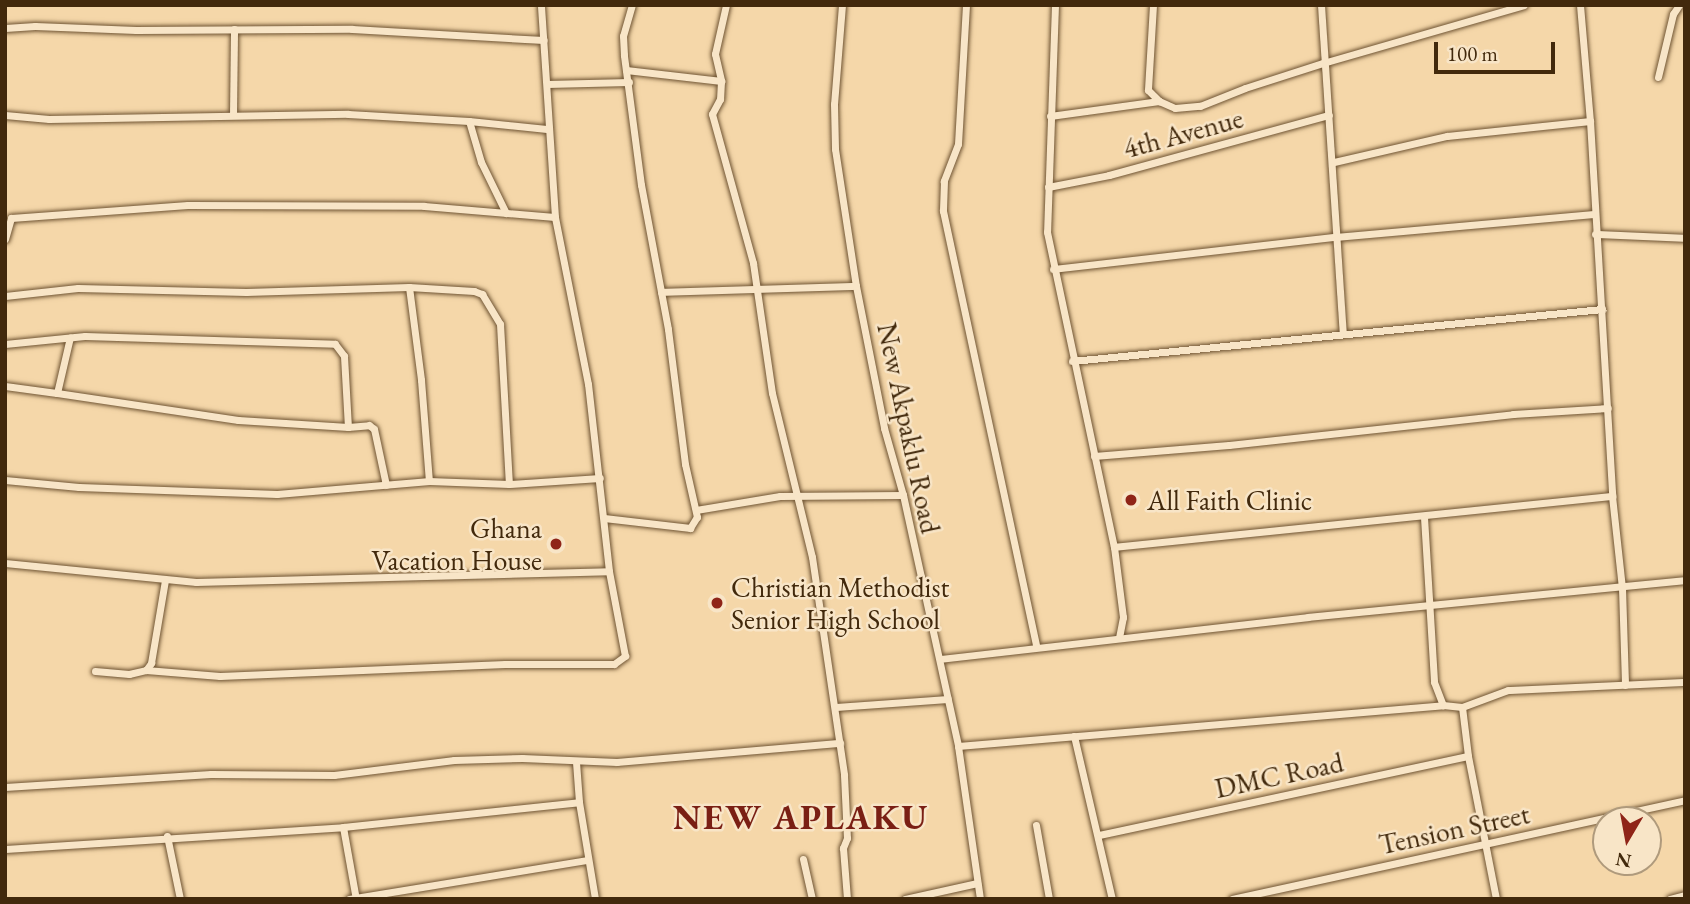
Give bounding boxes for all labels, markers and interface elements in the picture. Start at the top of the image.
scale bar [1438,28,1559,72]
text: 100 m [1447,40,1498,67]
street label: 4th Avenue [1119,101,1247,165]
street label: New Akpaklu Road [870,320,948,536]
place label: All Faith Clinic [1147,483,1312,517]
marker: All Faith Clinic [1121,490,1141,510]
place label: Ghana Vacation House [372,511,542,577]
marker: Ghana Vacation House [548,536,564,552]
place label: Christian Methodist Senior High School [731,570,949,636]
marker: Christian Methodist Senior High School [709,595,725,611]
street label: DMC Road [1212,745,1346,805]
district label: NEW APLAKU [674,796,928,838]
street label: Tension Street [1376,797,1532,861]
north arrow [1592,806,1662,876]
text: N [1614,847,1633,874]

